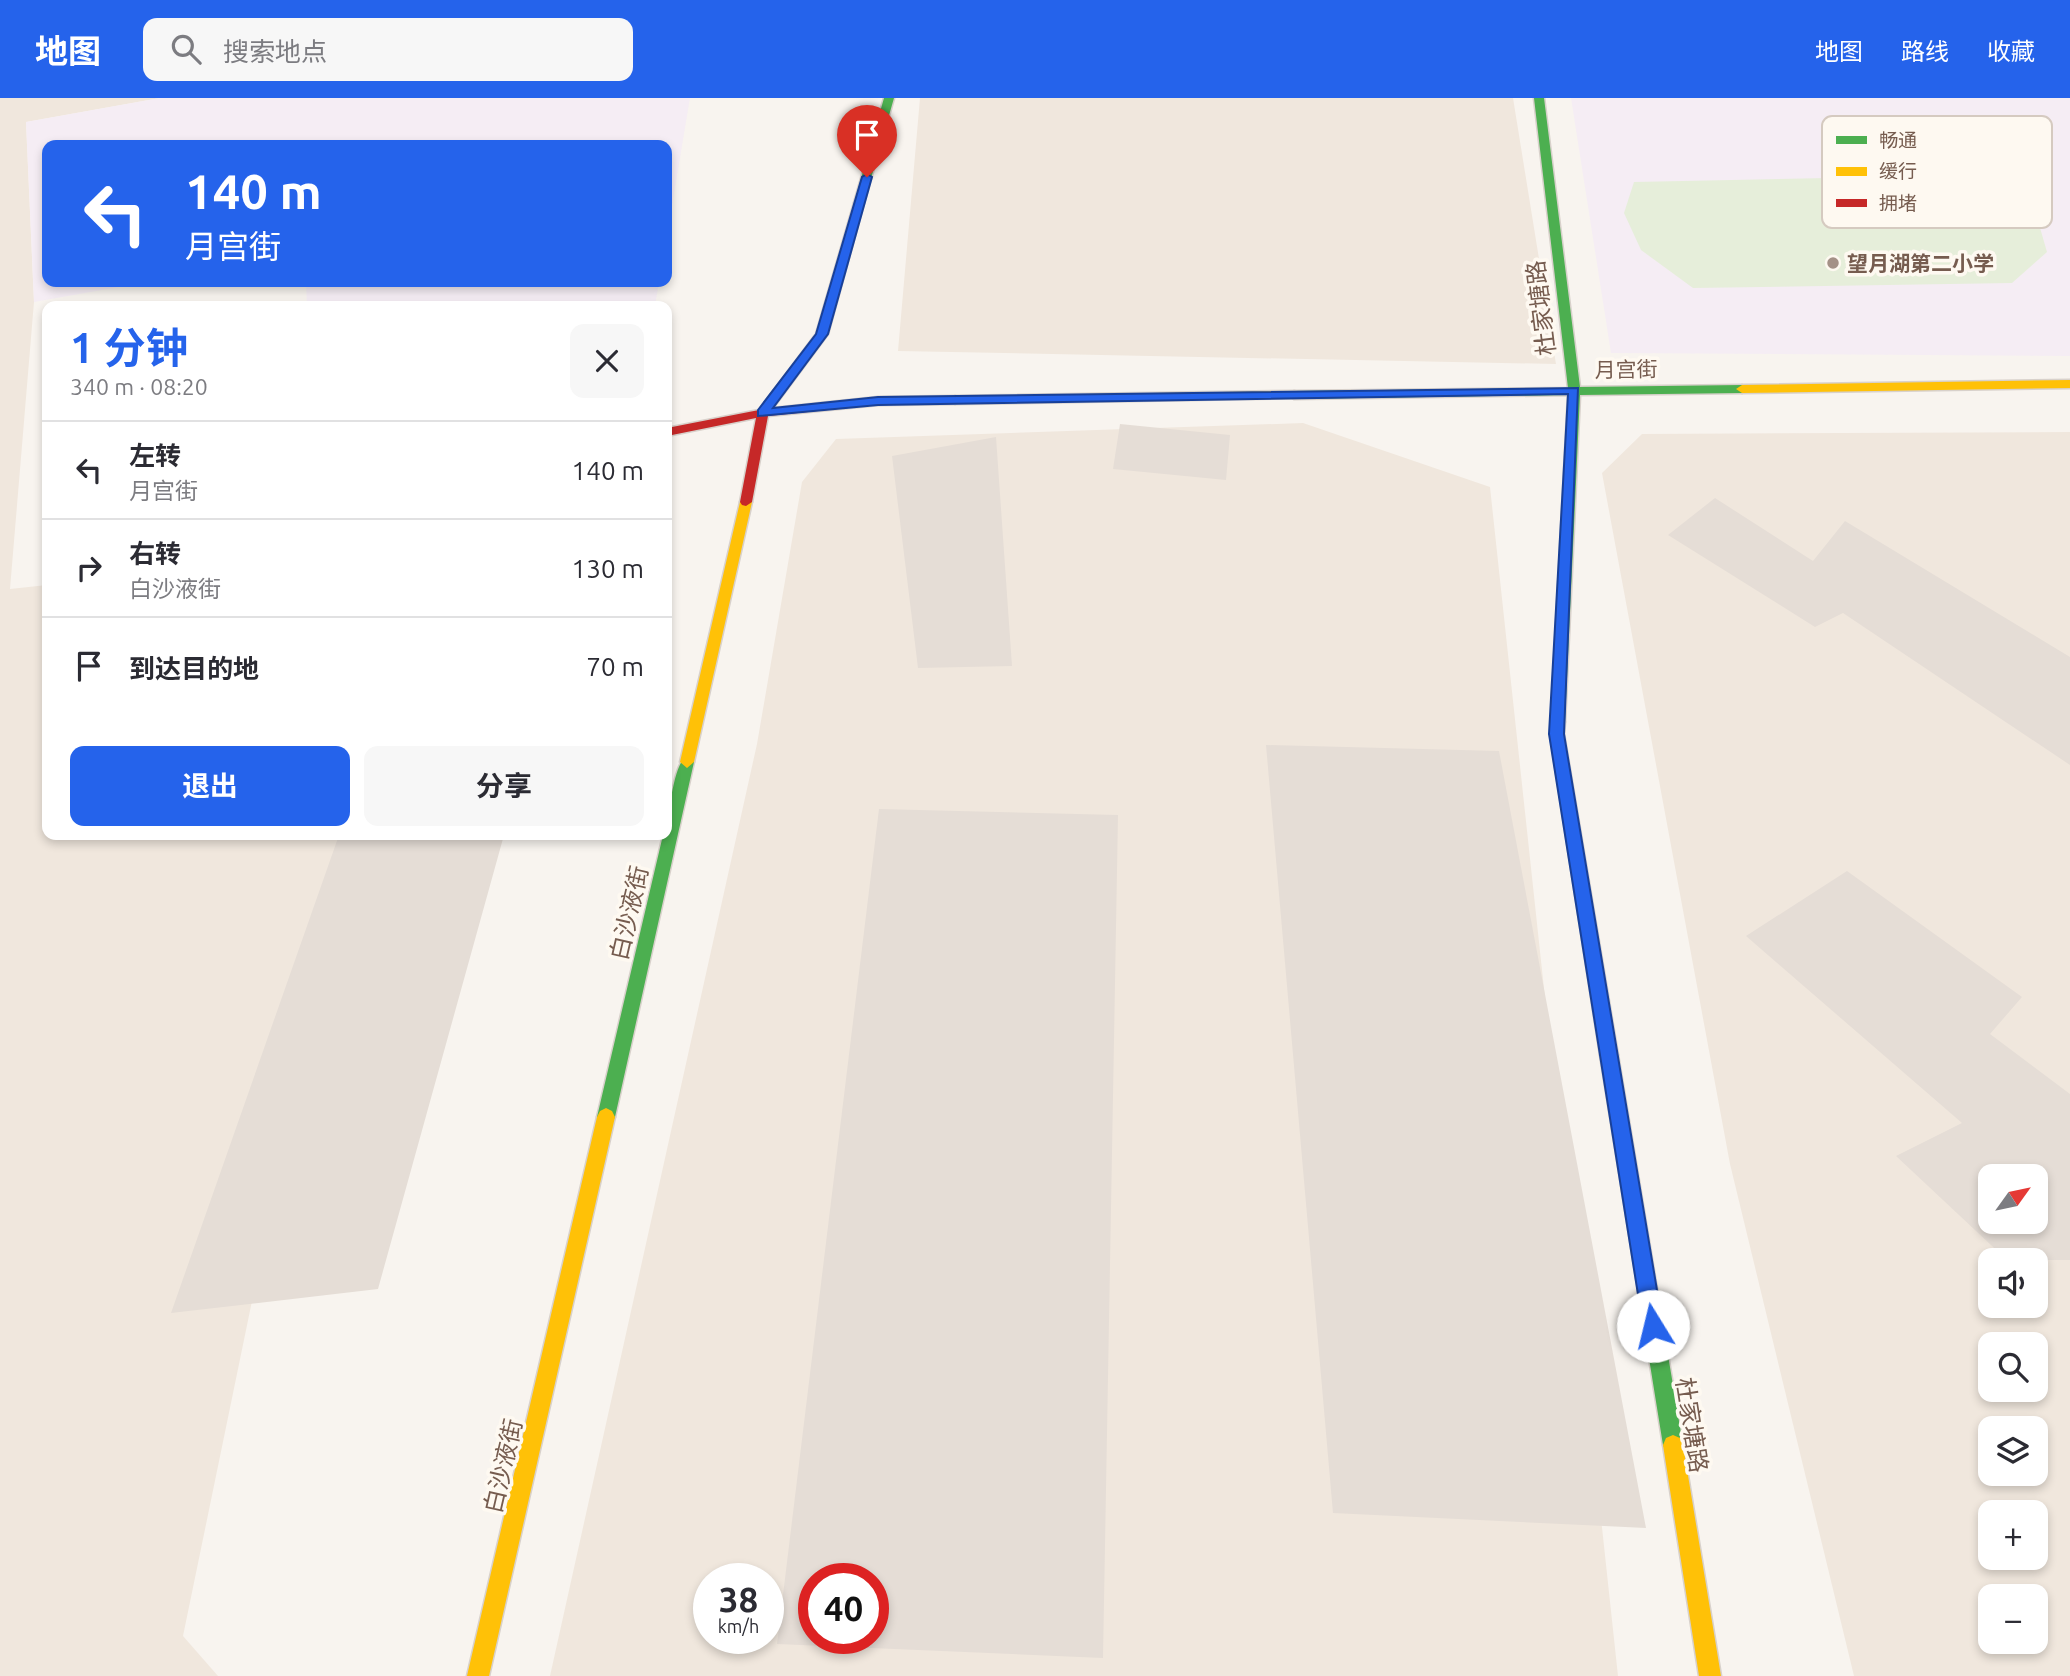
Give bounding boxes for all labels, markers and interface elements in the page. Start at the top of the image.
search box [143,18,633,81]
icon: search [167,30,205,68]
text: 地图 [35,32,101,69]
text: 搜索地点 [223,37,327,66]
text: 地图 [1815,38,1863,65]
text: 路线 [1901,38,1949,65]
text: 收藏 [1987,38,2035,65]
pin [837,105,897,177]
icon: arrive [848,116,886,154]
legend [1822,116,2052,228]
text: 畅通 [1879,129,1917,151]
text: 缓行 [1879,160,1917,182]
text: 140 m [185,163,322,218]
icon: left [70,168,161,259]
text: 拥堵 [1879,192,1917,214]
text: 月宫街 [185,228,281,264]
place label: 望月湖第二小学 [1847,251,1994,275]
marker: 望月湖第二小学 [1825,255,1841,271]
street label: 杜家塘路 [1522,259,1560,357]
text: 1 分钟 [70,324,188,371]
button: close [570,324,644,398]
street label: 月宫街 [1594,356,1658,382]
text: 340 m · 08:20 [70,374,208,399]
text: 左转 [129,441,181,470]
icon: left [70,451,108,489]
text: 140 m [572,456,644,485]
text: 月宫街 [129,478,198,503]
text: 右转 [129,539,181,568]
icon: right [70,549,108,587]
text: 130 m [572,554,644,583]
text: 白沙液街 [129,576,221,601]
icon: arrive [70,647,108,685]
text: 70 m [586,652,644,681]
text: 到达目的地 [129,654,259,683]
button: 退出 [70,746,350,826]
button: 分享 [364,746,644,826]
street label: 白沙液街 [605,863,653,963]
north arrow [1978,1164,2048,1234]
map controls [1978,1164,2048,1654]
button: sound [1978,1248,2048,1318]
position arrow [1616,1289,1690,1363]
button: search [1978,1332,2048,1402]
street label: 杜家塘路 [1671,1375,1713,1475]
street label: 白沙液街 [479,1416,527,1516]
button: layers [1978,1416,2048,1486]
button: + [1978,1500,2048,1570]
speed limit sign: 40 [798,1563,889,1654]
text: 38 [719,1579,758,1619]
button: − [1978,1584,2048,1654]
text: km/h [718,1616,759,1636]

